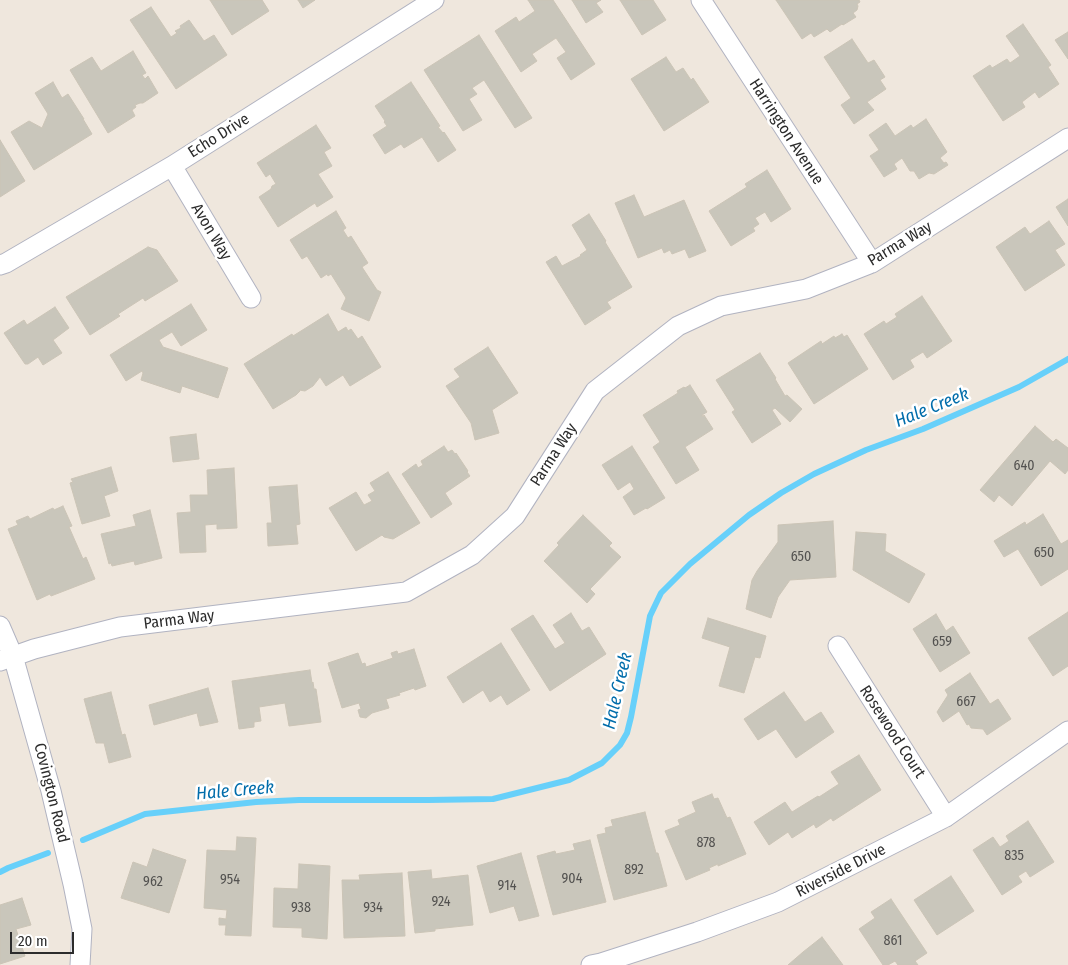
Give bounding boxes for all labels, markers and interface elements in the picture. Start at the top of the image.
street label: Harrington Avenue [745,75,827,189]
street label: Echo Drive [185,110,253,162]
street label: Avon Way [187,200,235,264]
street label: Parma Way [865,217,935,271]
water label: Hale Creek [892,383,972,433]
street label: Parma Way [527,420,581,490]
house number: 640 [1013,458,1035,474]
house number: 650 [1034,545,1054,561]
house number: 650 [791,549,811,565]
street label: Parma Way [143,606,215,634]
house number: 659 [932,634,952,650]
water label: Hale Creek [599,651,637,731]
street label: Rosewood Court [855,682,929,782]
house number: 667 [956,694,976,710]
street label: Covington Road [29,741,73,845]
water label: Hale Creek [195,777,275,805]
house number: 878 [696,835,716,851]
street label: Riverside Drive [793,840,889,902]
house number: 835 [1004,848,1024,864]
house number: 892 [624,862,644,878]
house number: 904 [562,871,582,887]
house number: 954 [220,872,240,888]
house number: 962 [143,874,163,890]
house number: 914 [498,878,516,894]
house number: 924 [431,894,451,910]
house number: 938 [291,900,311,916]
house number: 934 [363,900,383,916]
scale bar [12,922,76,954]
text: 20 m [18,932,48,950]
house number: 861 [884,933,902,949]

